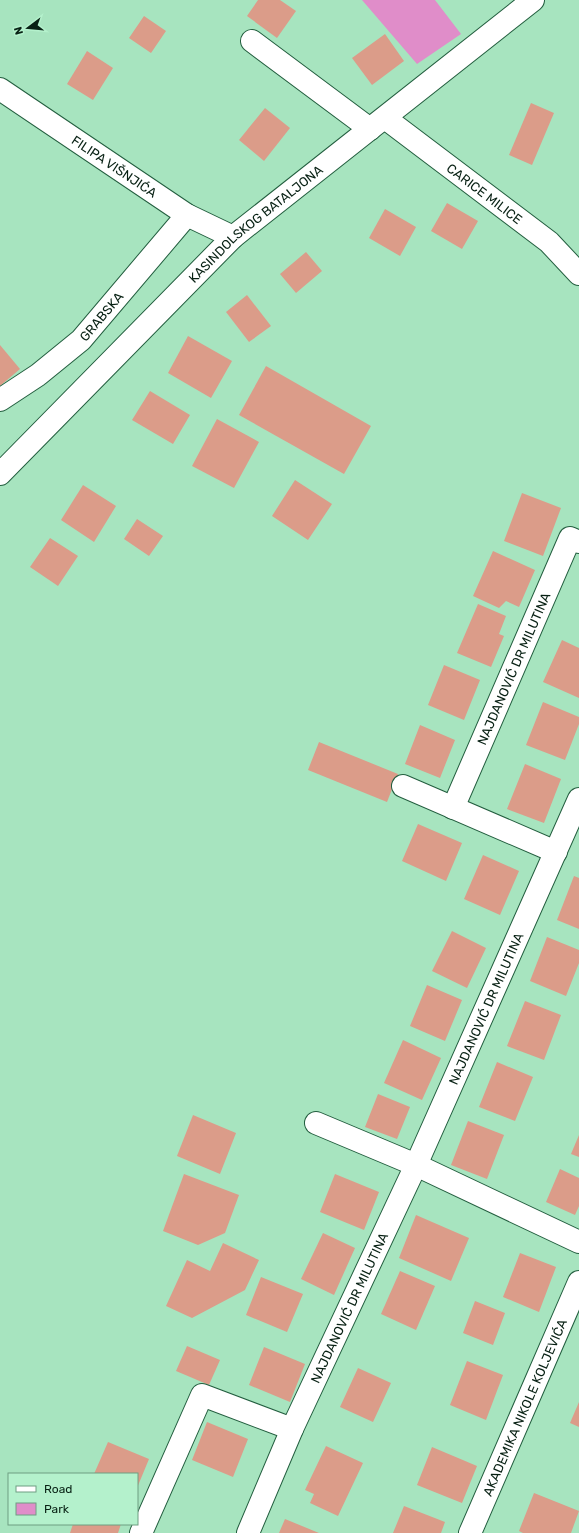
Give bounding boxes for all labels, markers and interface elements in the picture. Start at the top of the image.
north arrow [8,8,48,48]
text: N [12,25,26,36]
street label: FILIPA VIŠNJIĆA [69,132,160,200]
street label: CARICE MILICE [444,160,525,227]
street label: KASINDOLSKOG BATALJONA [185,162,326,285]
street label: GRABSKA [76,289,126,344]
street label: NAJDANOVIĆ DR MILUTINA [474,590,553,747]
street label: NAJDANOVIĆ DR MILUTINA [445,930,526,1087]
street label: NAJDANOVIĆ DR MILUTINA [307,1230,391,1385]
street label: AKADEMIKA NIKOLE KOLJEVIĆA [480,1316,570,1498]
legend [8,1473,138,1525]
text: Road [44,1482,72,1496]
text: Park [44,1502,70,1516]

